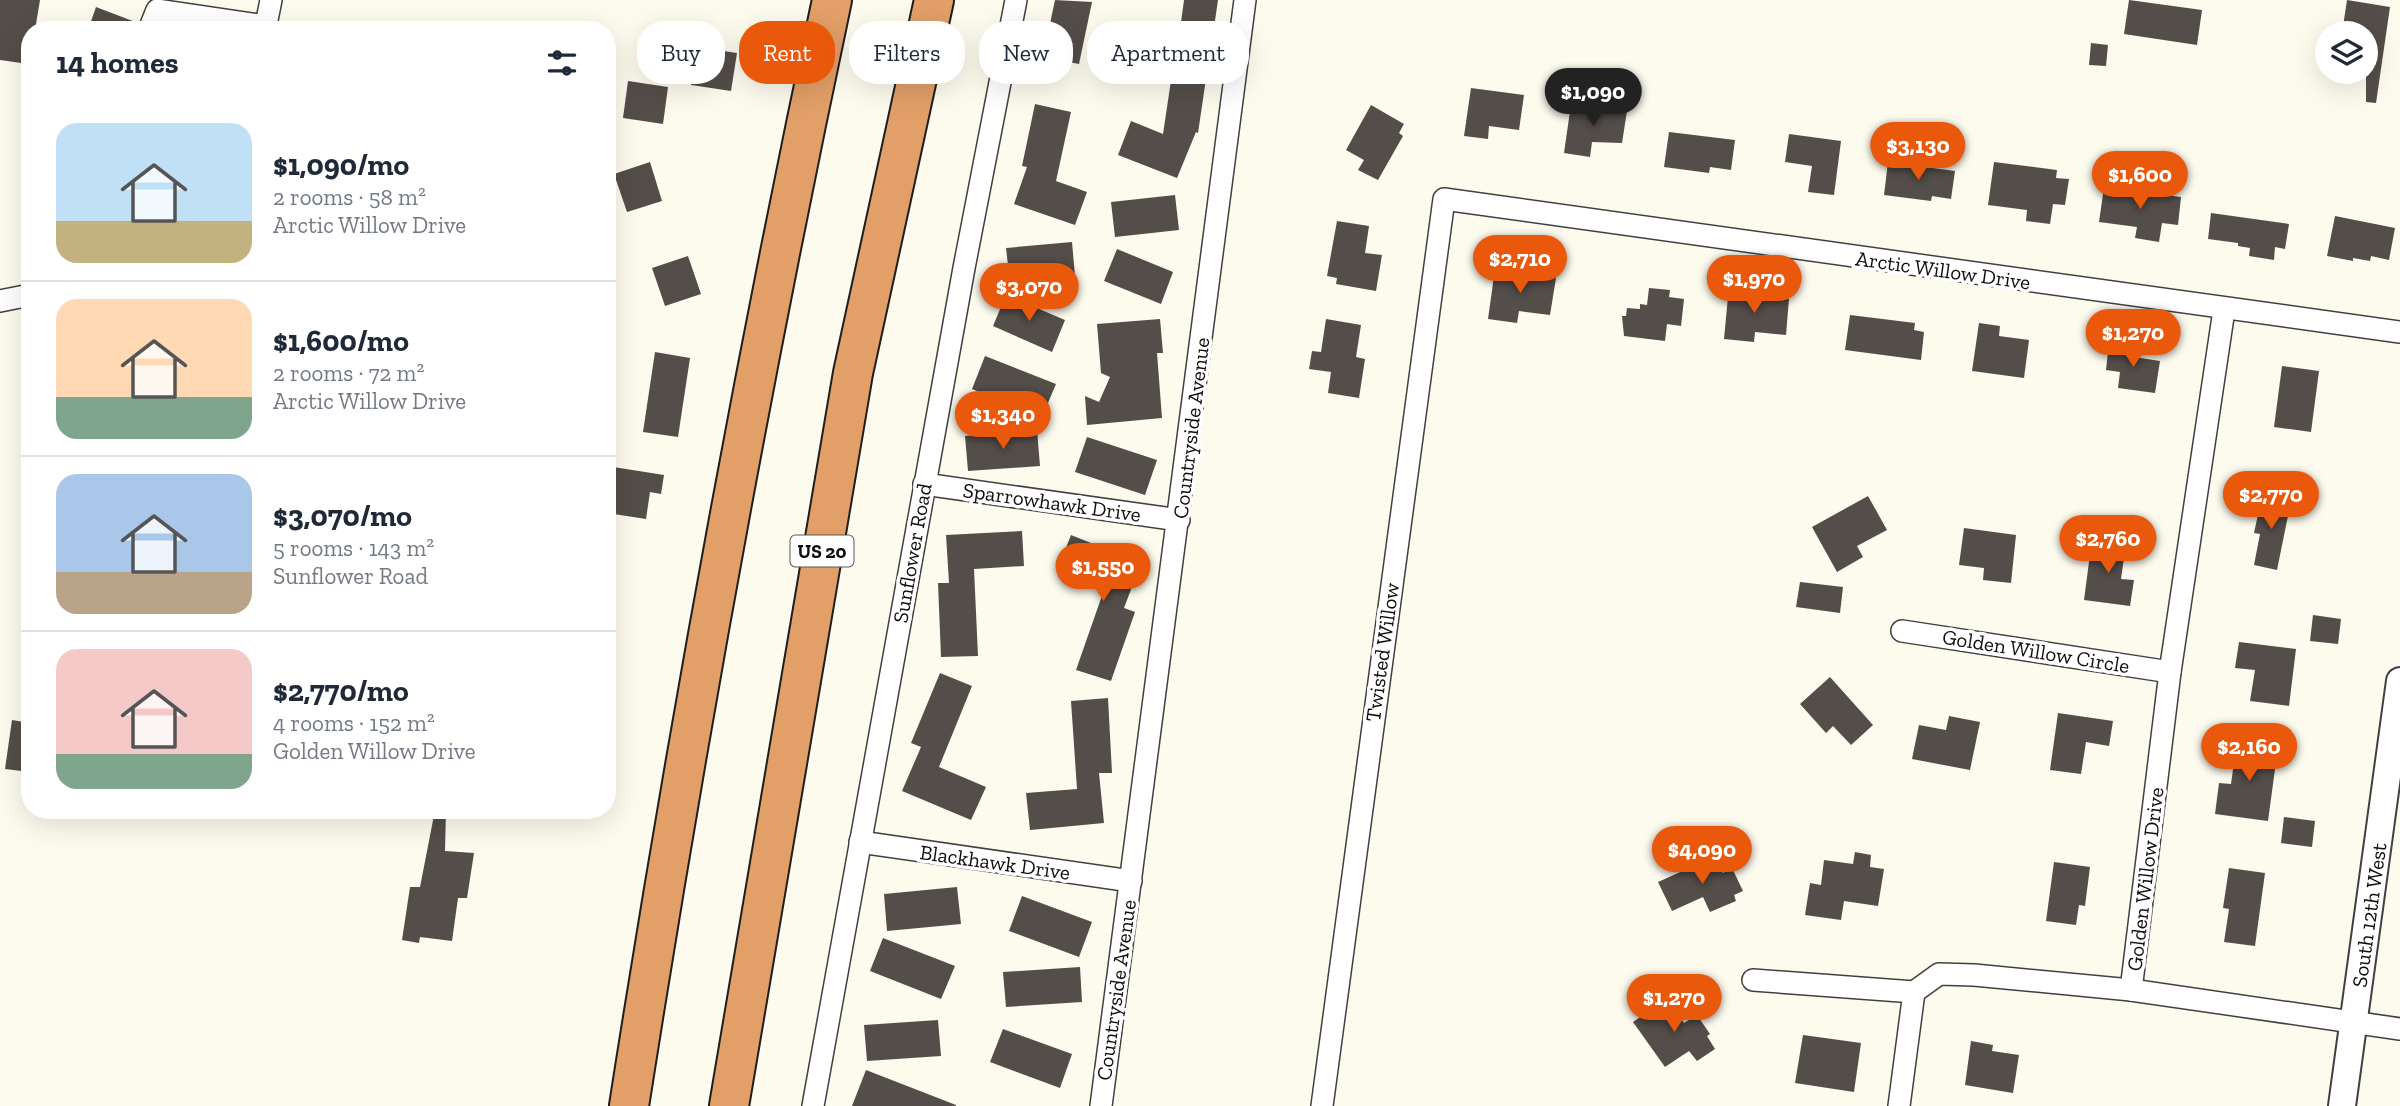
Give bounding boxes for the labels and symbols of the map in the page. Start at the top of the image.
pin: $1,090 [1536,68,1650,128]
pin: $3,130 [1861,122,1975,182]
pin: $1,600 [2083,152,2197,211]
pin: $2,710 [1463,236,1577,295]
street label: Arctic Willow Drive [1854,245,2032,295]
pin: $1,970 [1697,256,1811,315]
pin: $3,070 [972,264,1086,323]
pin: $1,270 [2076,310,2190,369]
street label: Countryside Avenue [1167,336,1215,520]
pin: $1,340 [946,392,1060,451]
pin: $2,770 [2214,472,2328,531]
street label: Sparrowhawk Drive [961,477,1143,527]
street label: Sunflower Road [887,481,937,625]
pin: $2,760 [2051,516,2165,575]
road number: US 20 [790,536,854,566]
pin: $1,550 [1046,544,1160,603]
street label: Twisted Willow [1360,581,1404,723]
street label: Golden Willow Circle [1941,624,2131,678]
pin: $2,160 [2192,724,2306,783]
street label: Golden Willow Drive [2121,786,2169,972]
pin: $4,090 [1645,826,1759,886]
street label: Blackhawk Drive [918,839,1072,885]
street label: South 12th West [2346,841,2392,989]
street label: Countryside Avenue [1091,898,1141,1082]
pin: $1,270 [1617,974,1731,1034]

